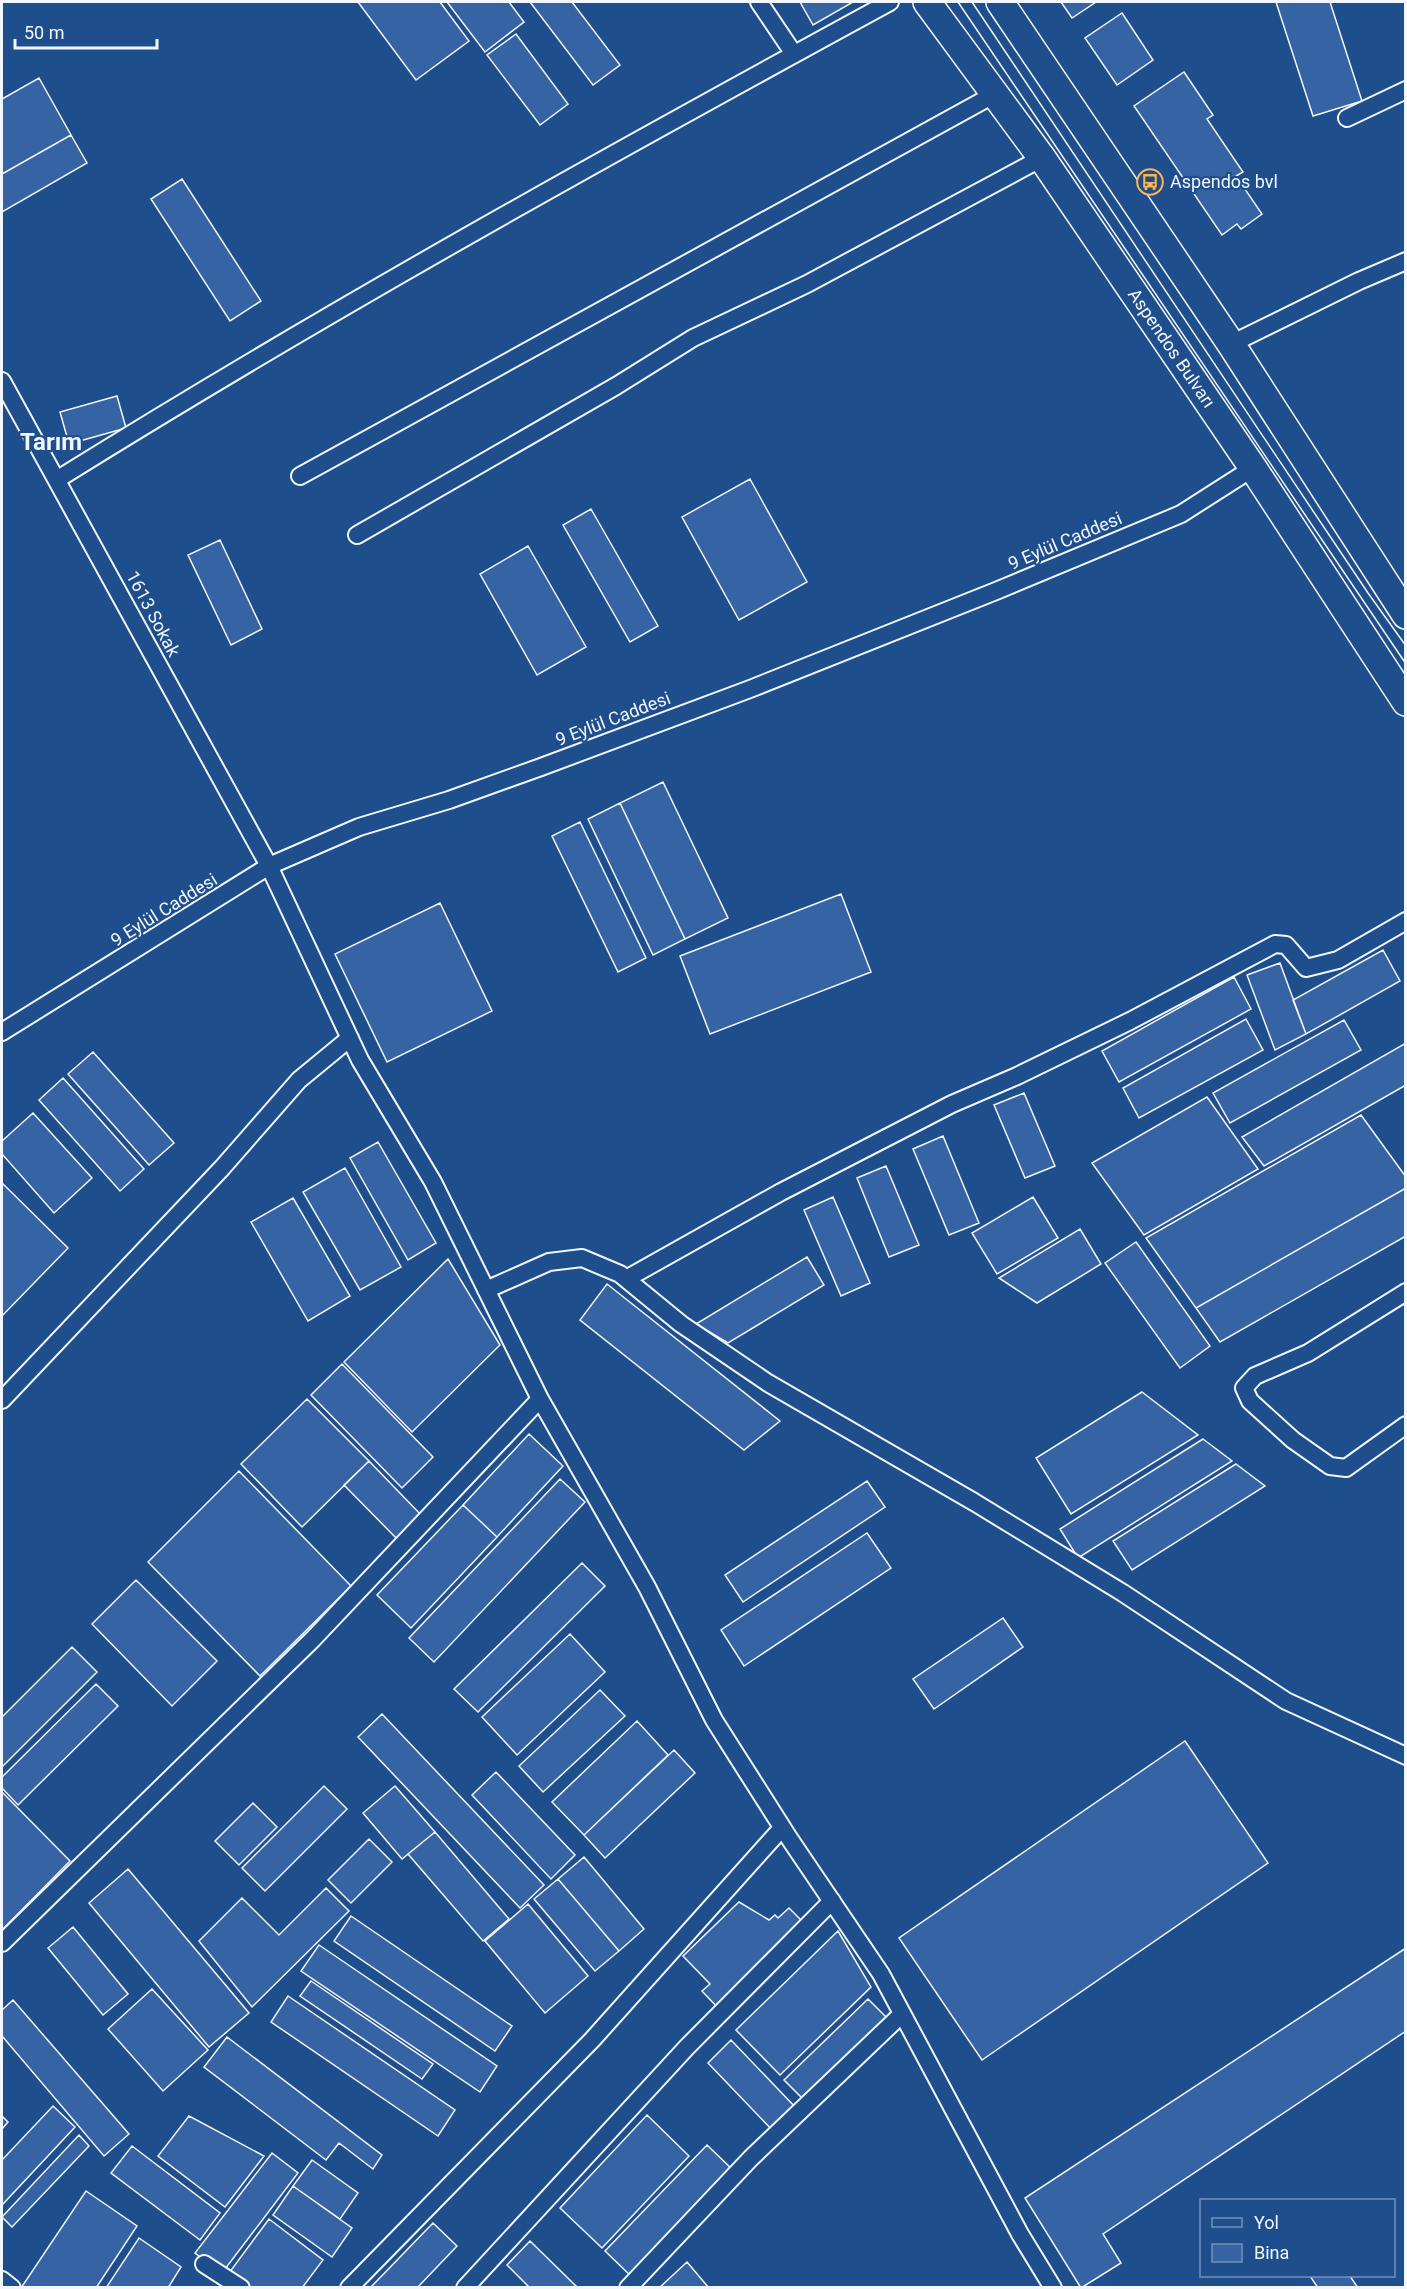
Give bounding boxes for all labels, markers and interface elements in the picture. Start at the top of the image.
scale bar [15,12,158,50]
text: 50 m [24,22,64,43]
bus stop icon: Aspendos bvl [1135,167,1165,197]
place label: Aspendos bvl [1170,171,1278,192]
street label: Aspendos Bulvarı [1124,285,1220,412]
district label: Tarım [20,428,82,456]
street label: 9 Eylül Caddesi [1005,507,1125,574]
street label: 1613 Sokak [122,567,185,661]
street label: 9 Eylül Caddesi [552,687,673,750]
street label: 9 Eylül Caddesi [107,869,221,951]
legend [1200,2199,1395,2277]
text: Yol [1254,2212,1279,2233]
text: Bina [1254,2242,1289,2263]

